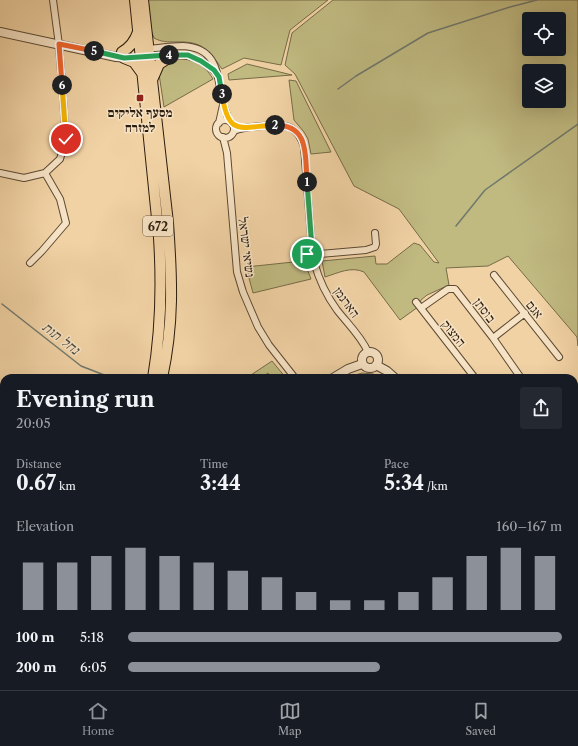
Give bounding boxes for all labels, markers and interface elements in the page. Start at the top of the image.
map controls [522,12,566,108]
button: locate [522,12,566,56]
pin: 5 [84,41,104,61]
text: 5 [91,44,97,58]
pin: 4 [159,45,179,65]
text: 4 [166,48,172,62]
button: layers [522,64,566,108]
pin: 6 [52,75,72,95]
text: 6 [59,78,65,92]
pin: 3 [212,84,232,104]
text: 3 [219,87,225,101]
marker: מסעף אליקים למזרח [135,93,145,103]
place label: מסעף אליקים למזרח [108,104,172,135]
pin: 2 [265,115,285,135]
text: 2 [272,118,278,132]
pin [49,122,83,156]
icon: check [55,128,77,150]
pin: 1 [297,172,317,192]
text: 1 [305,175,309,189]
road number: 672 [143,216,173,236]
street label: נשיאי ישראל [235,216,259,278]
pin [290,237,324,271]
icon: arrive [296,243,318,265]
street label: הארגמן [331,284,364,321]
street label: בוסתן [471,294,499,326]
street label: אגם [523,297,547,321]
street label: המצוק [438,316,470,350]
water label: נחל תות [39,318,84,359]
text: Evening run [16,386,155,413]
button: share [520,387,562,429]
text: 20:05 [16,415,51,431]
text: Distance [16,457,62,471]
text: Time [200,457,228,471]
text: Pace [384,457,409,471]
text: 0.67 [16,471,56,495]
text: 3:44 [200,471,241,495]
text: 5:34 [384,471,424,495]
text: km [56,479,76,493]
text: /km [424,479,448,493]
text: Elevation [16,518,74,534]
text: 160–167 m [496,518,562,534]
text: 100 m [16,629,55,645]
text: 5:18 [80,629,104,645]
text: 200 m [16,659,56,675]
text: 6:05 [80,659,107,675]
tab: Home [82,700,114,738]
tab: Map [278,700,302,738]
tab: Saved [465,700,496,738]

